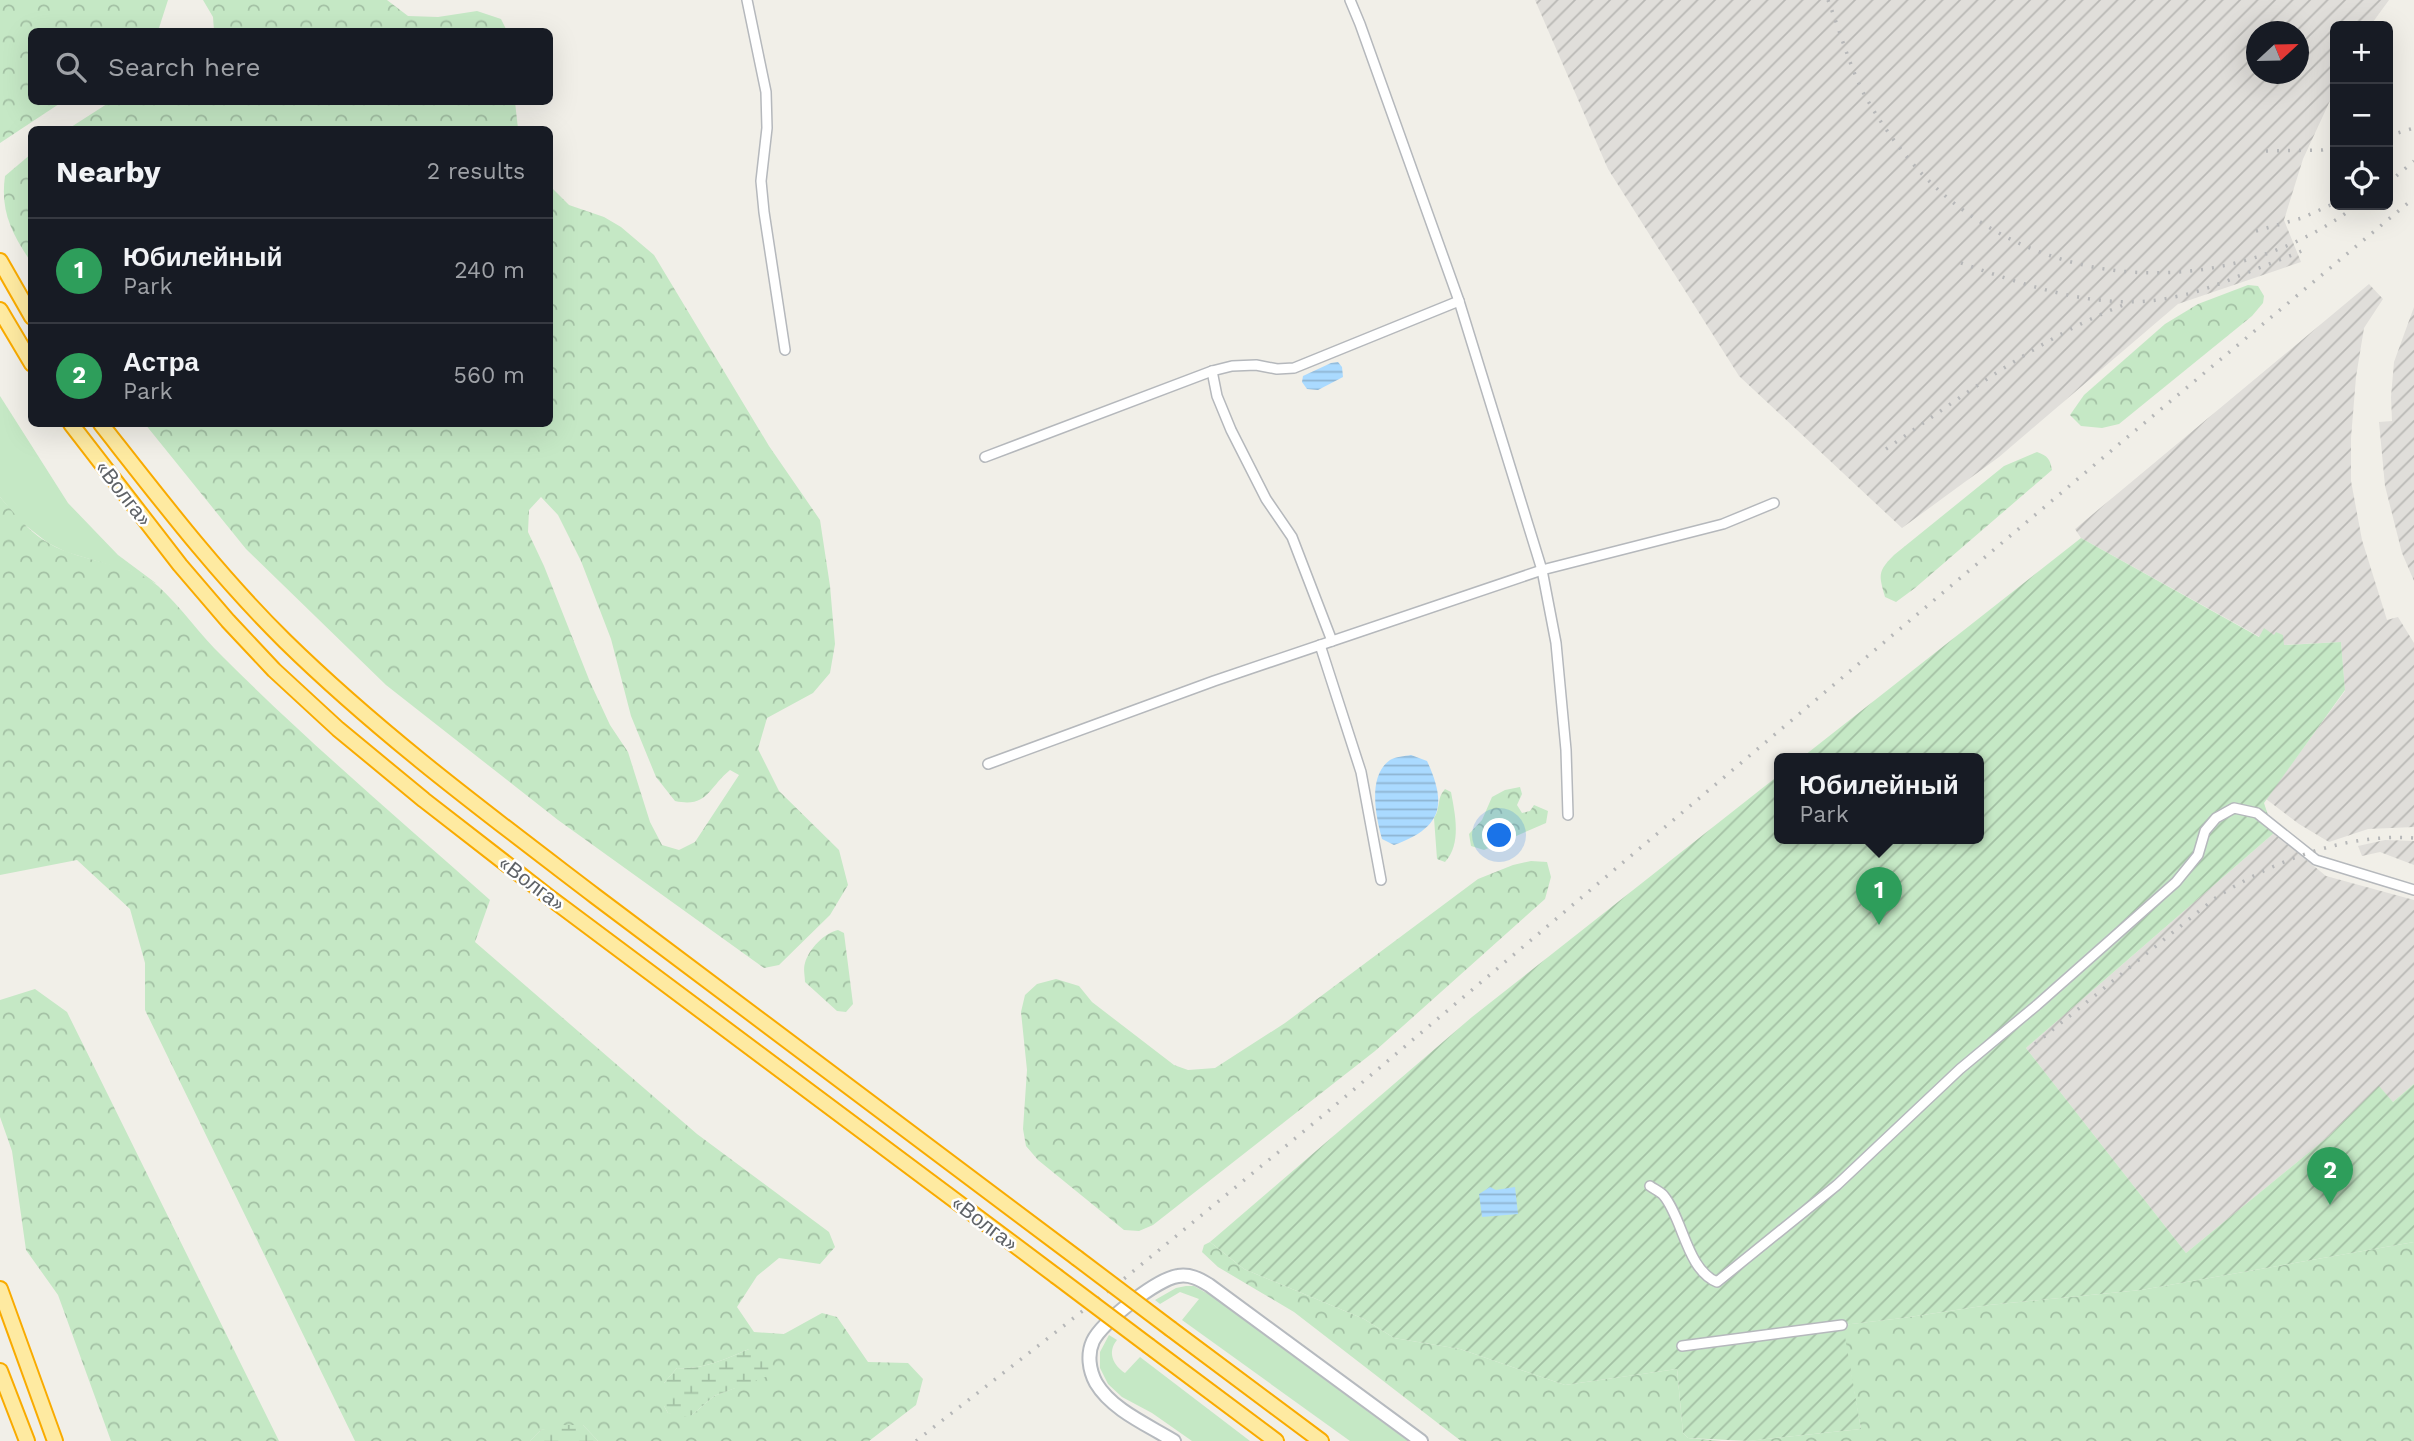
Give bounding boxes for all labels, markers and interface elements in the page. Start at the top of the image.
north arrow [2246,21,2309,84]
map controls [2330,21,2393,210]
button: + [2330,21,2393,84]
search box [28,28,553,105]
icon: search [52,48,90,86]
text: Search here [108,52,260,82]
button: − [2330,84,2393,147]
button: locate [2330,147,2393,210]
text: Nearby [56,154,161,189]
text: 2 results [427,158,525,185]
text: Юбилейный [123,242,282,272]
text: 1 [74,257,84,284]
text: 240 m [454,257,525,284]
text: Park [123,273,172,300]
text: Астра [123,347,199,377]
text: 2 [72,362,86,389]
text: 560 m [454,362,525,389]
text: Park [123,378,172,405]
street label: «Волга» [90,455,158,531]
popup [1774,753,1984,844]
text: Юбилейный [1799,770,1959,800]
text: Park [1799,801,1849,828]
your location [1482,818,1516,852]
street label: «Волга» [494,850,570,916]
pin: 1 [1856,867,1902,925]
pin: 2 [2307,1147,2353,1205]
street label: «Волга» [947,1190,1023,1256]

